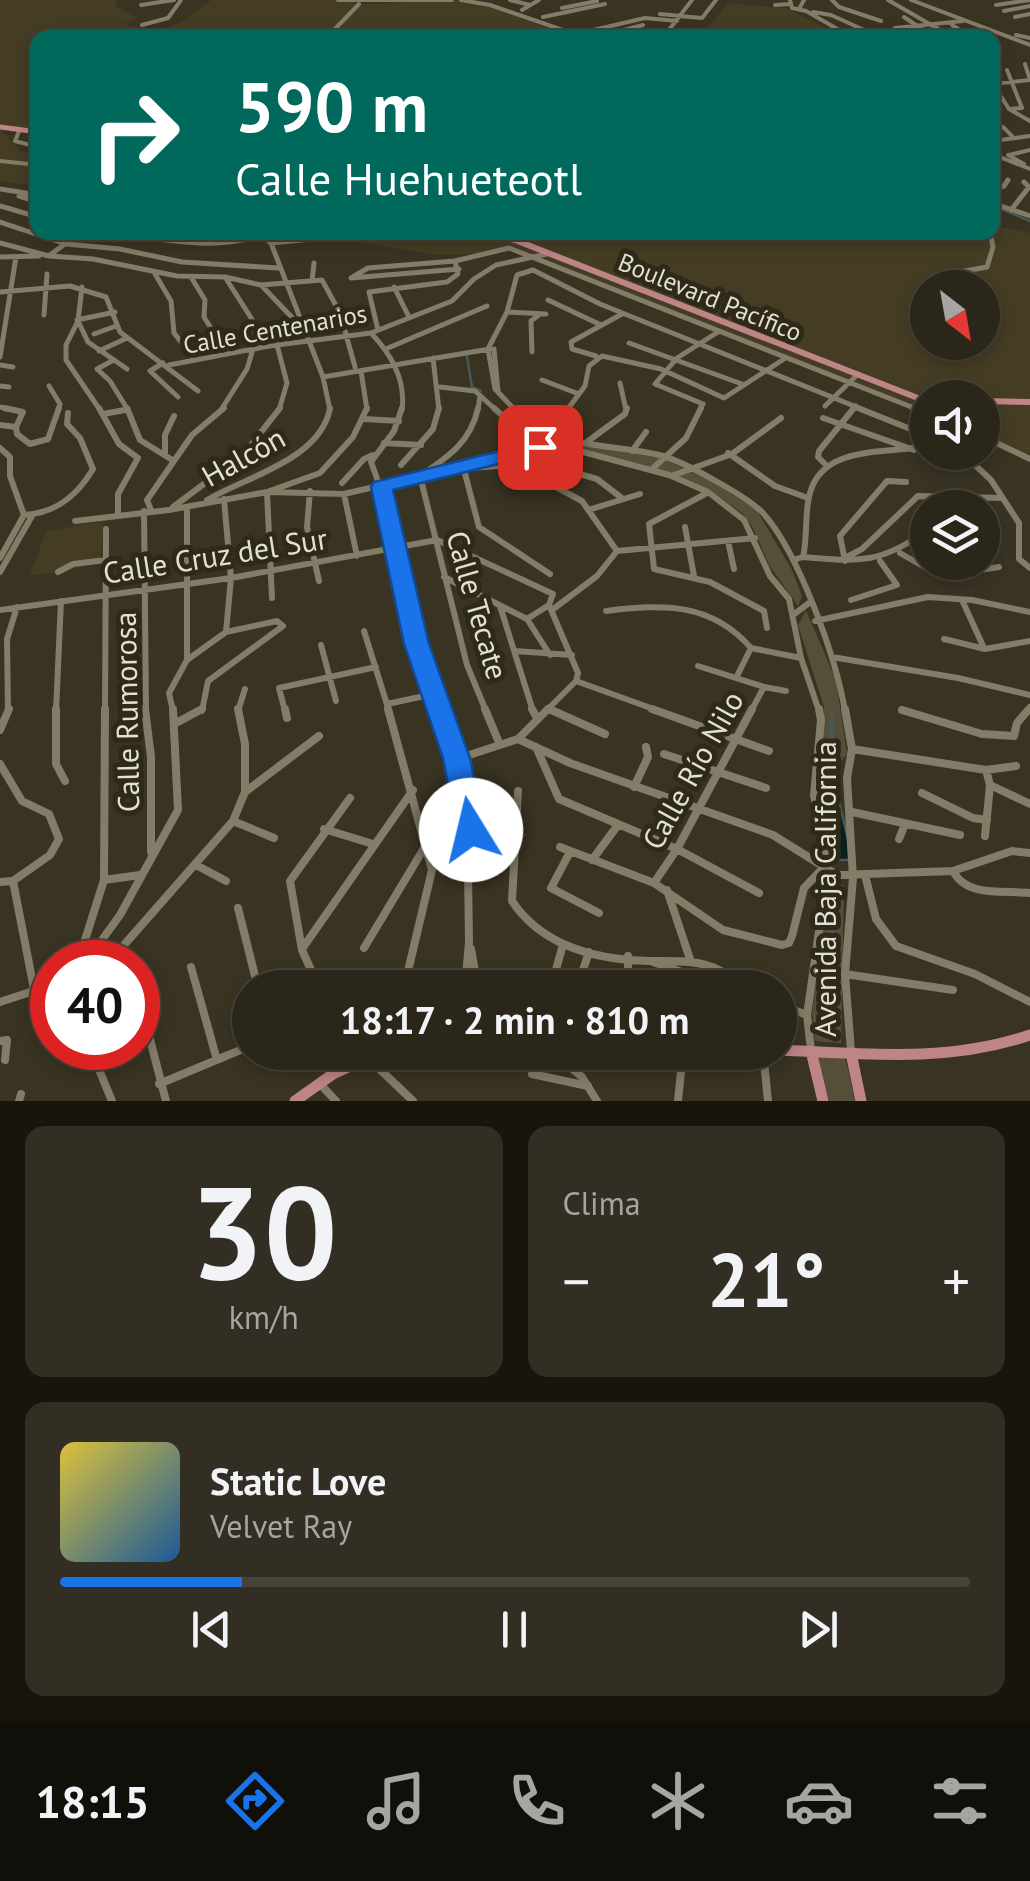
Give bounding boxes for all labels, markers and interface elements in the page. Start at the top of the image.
text: 590 m [235,61,428,151]
icon: right [70,70,200,200]
text: Calle Huehueteotl [235,149,582,207]
street label: Boulevard Pacífico [614,246,806,348]
north arrow [910,270,1000,360]
map controls [910,270,1000,580]
street label: Calle Centenarios [181,297,369,361]
button: sound [910,380,1000,470]
pin [498,405,583,490]
street label: Halcón [195,417,291,495]
icon: arrive [513,420,568,475]
button: layers [910,490,1000,580]
street label: Calle Cruz del Sur [100,518,330,592]
street label: Calle Tecate [438,526,518,684]
street label: Calle Rumorosa [105,612,147,812]
street label: Calle Río Nilo [633,684,751,856]
street label: Avenida Baja California [805,741,844,1037]
position arrow [419,778,523,882]
speed limit sign: 40 [30,940,160,1070]
text: 18:17 · 2 min · 810 m [340,995,689,1044]
text: 30 [190,1147,337,1315]
text: Clima [563,1182,641,1224]
text: 21° [707,1231,825,1328]
text: − [563,1245,590,1316]
text: + [942,1245,970,1316]
text: km/h [229,1296,299,1338]
text: Static Love [210,1456,386,1505]
text: Velvet Ray [210,1505,352,1547]
icon: previous [184,1602,239,1657]
icon: pause [487,1602,542,1657]
icon: next [791,1602,846,1657]
icon: directions [220,1766,290,1836]
icon: music [361,1766,431,1836]
icon: phone [502,1766,572,1836]
icon: climate [643,1766,713,1836]
icon: car [784,1766,854,1836]
icon: filters [925,1766,995,1836]
text: 18:15 [35,1772,150,1830]

